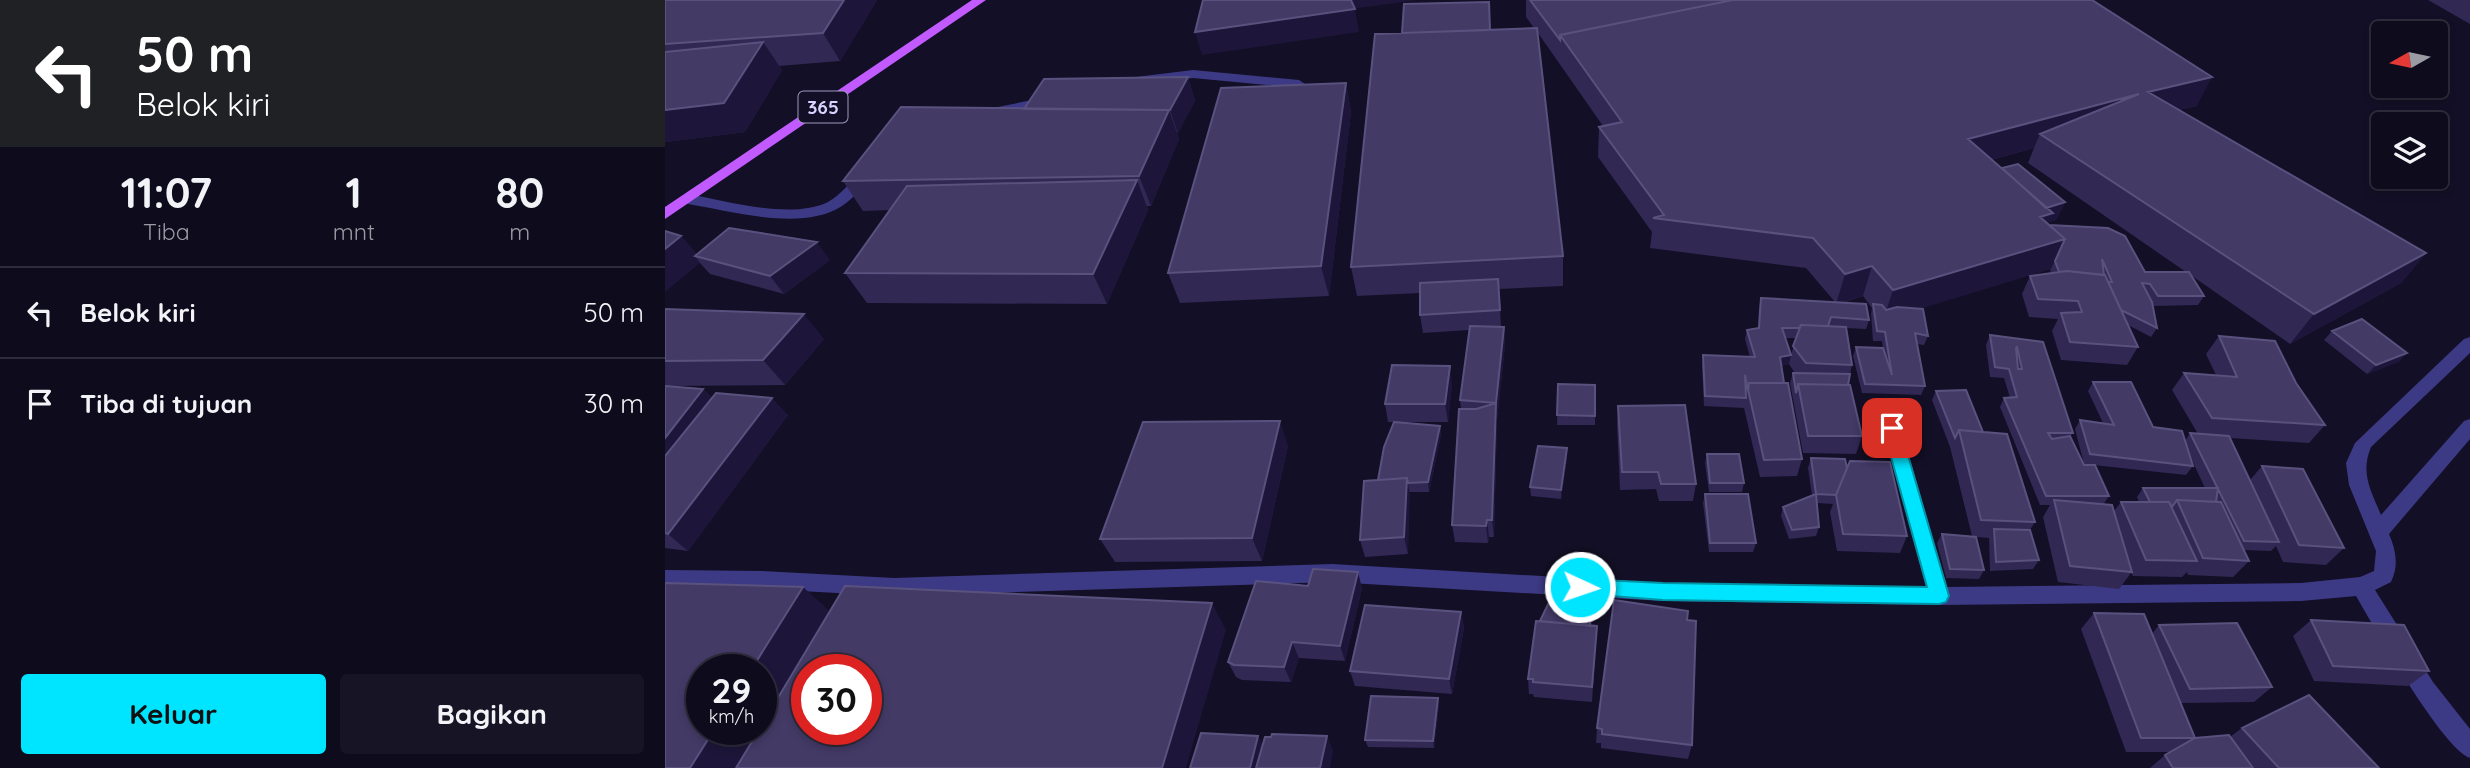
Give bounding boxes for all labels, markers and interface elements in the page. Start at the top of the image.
north arrow [2371,21,2448,98]
map controls [2371,21,2448,189]
text: 50 m [136,23,253,84]
icon: left [21,28,112,119]
text: Belok kiri [136,84,270,124]
road number: 365 [799,92,847,122]
button: layers [2371,112,2448,189]
text: 11:07 [121,166,212,219]
text: 1 [346,166,362,219]
text: 80 [495,166,544,219]
text: Tiba [143,217,190,246]
text: mnt [333,217,375,246]
text: m [509,217,530,246]
icon: left [21,294,59,332]
text: Belok kiri [80,296,196,329]
text: 50 m [584,296,644,329]
icon: arrive [21,385,59,423]
text: Tiba di tujuan [80,387,252,420]
text: 30 m [584,387,644,420]
pin [1862,398,1922,458]
icon: arrive [1873,409,1911,447]
position arrow [1543,550,1617,624]
speed limit sign: 30 [791,654,882,745]
text: 29 [712,668,751,712]
button: Keluar [21,674,326,754]
button: Bagikan [340,674,644,754]
text: km/h [709,705,754,728]

